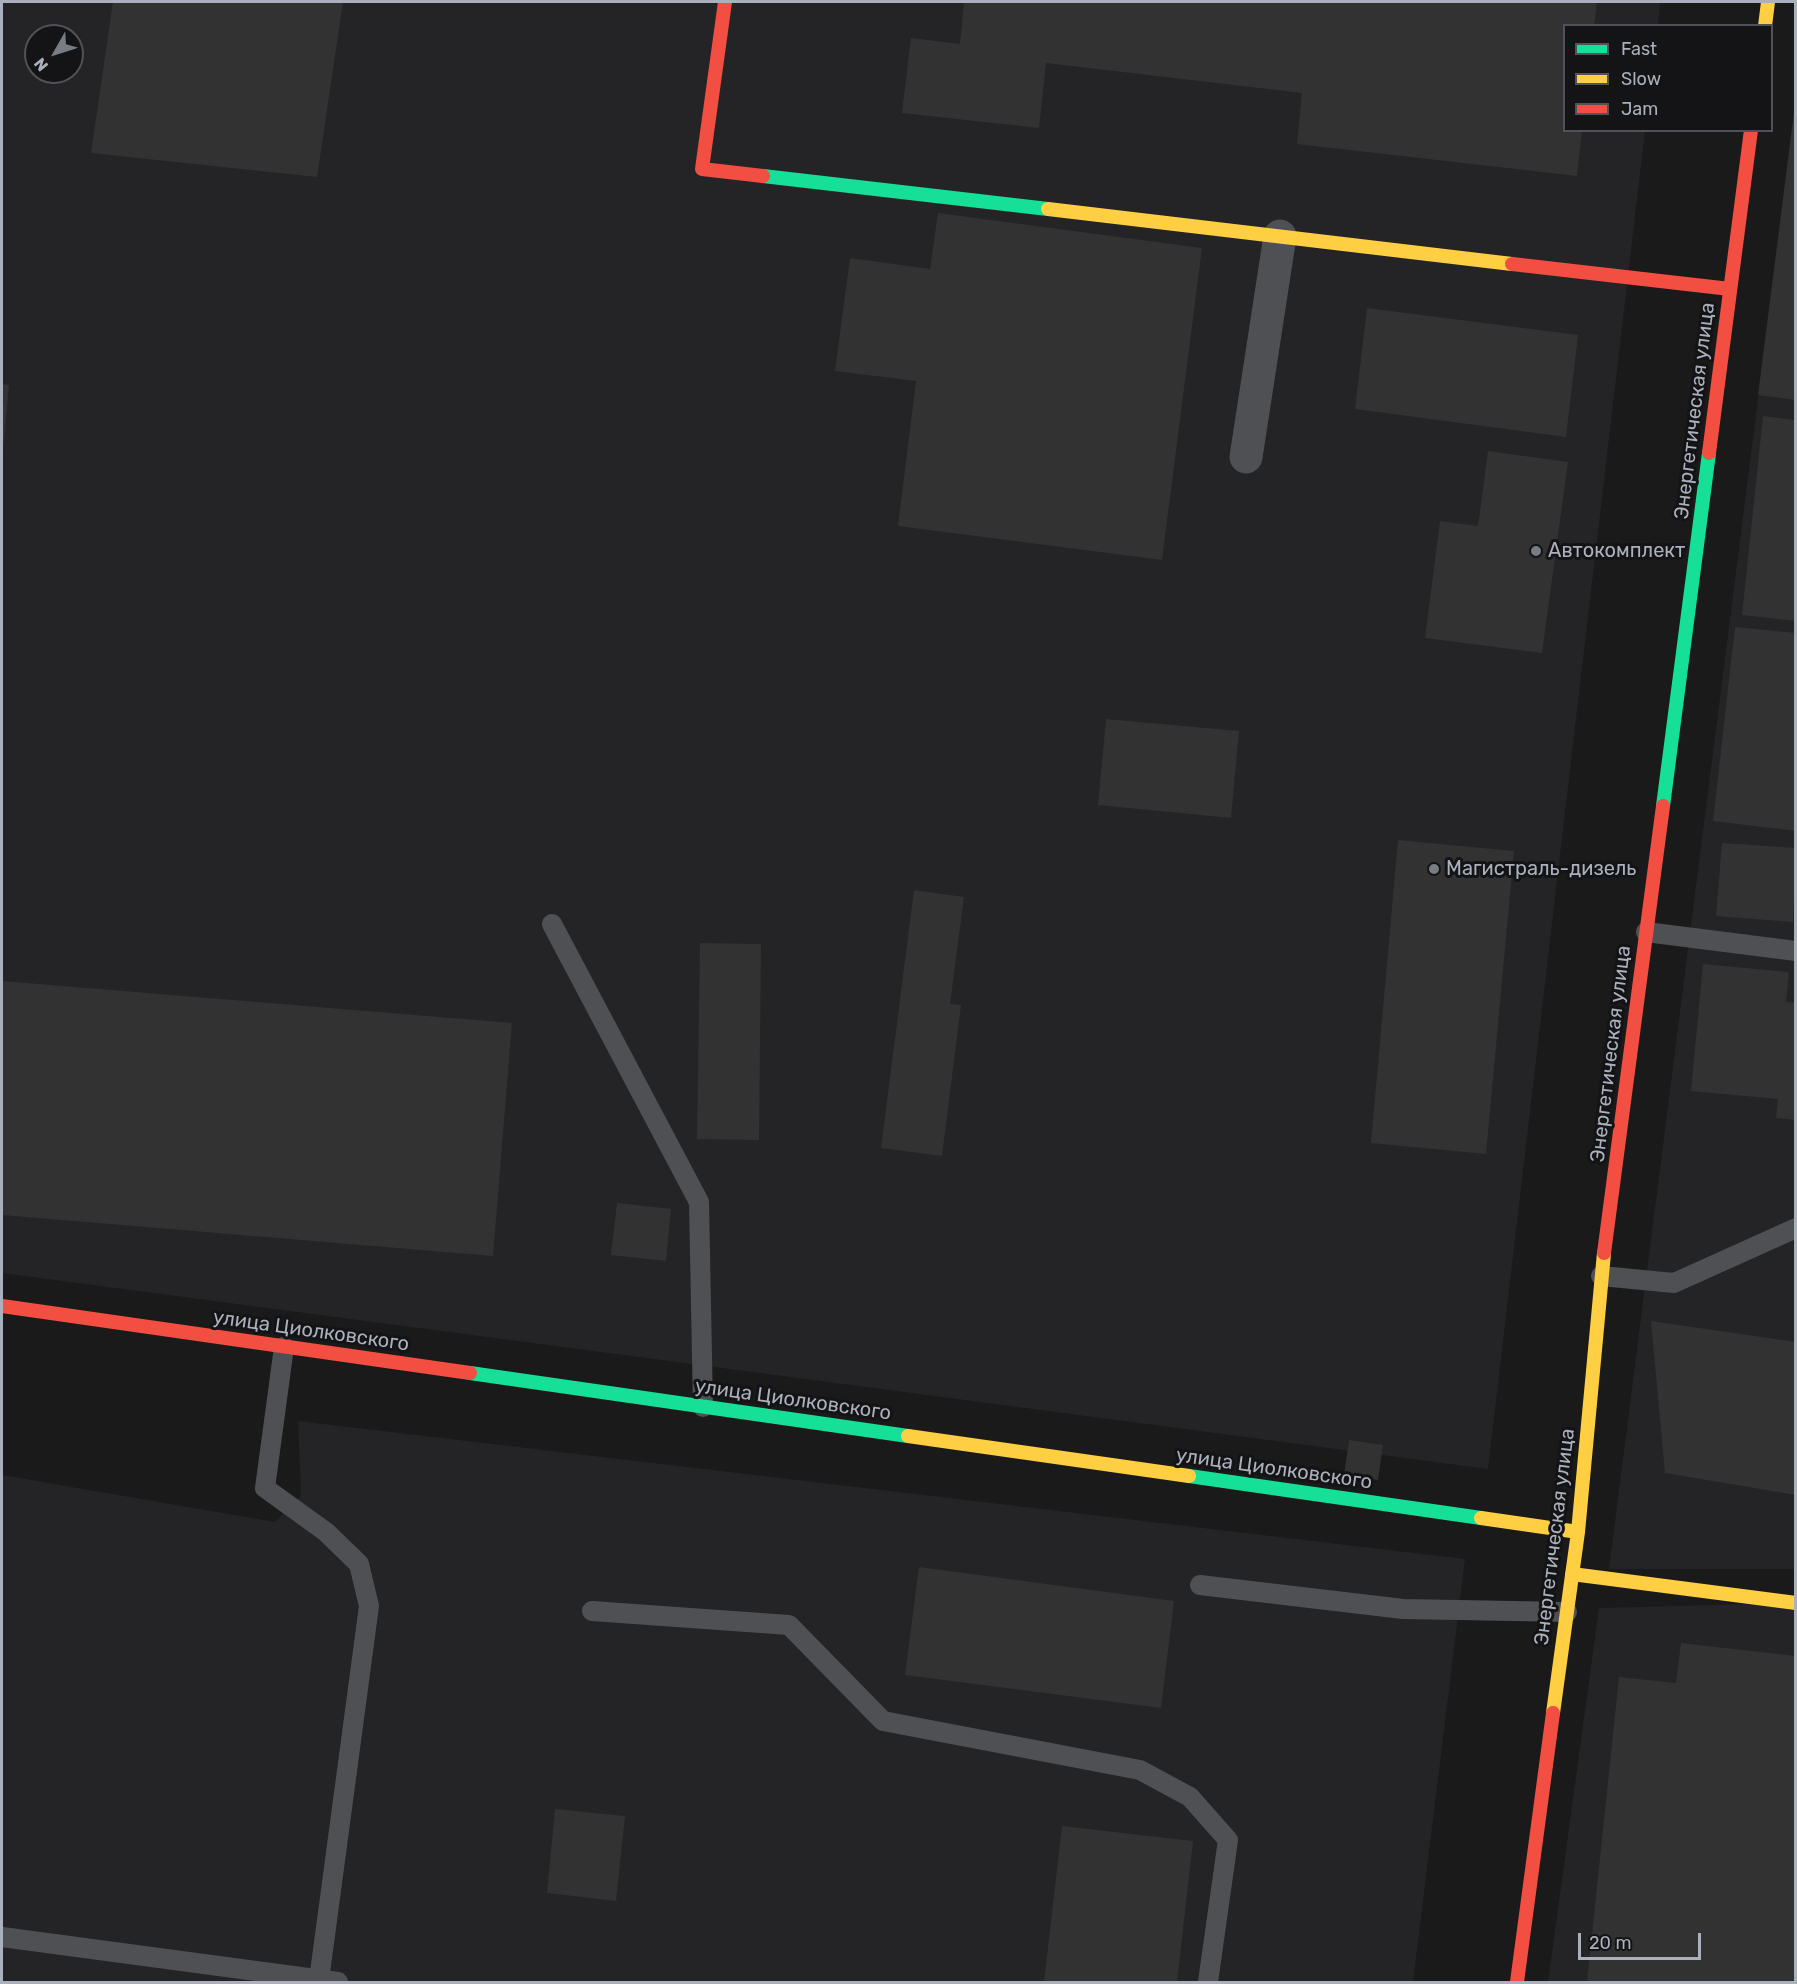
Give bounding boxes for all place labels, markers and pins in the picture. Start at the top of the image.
place label: Автокомплект [1548,539,1685,563]
marker: Автокомплект [1529,544,1543,558]
place label: Магистраль-дизель [1446,857,1636,881]
marker: Магистраль-дизель [1427,862,1441,876]

